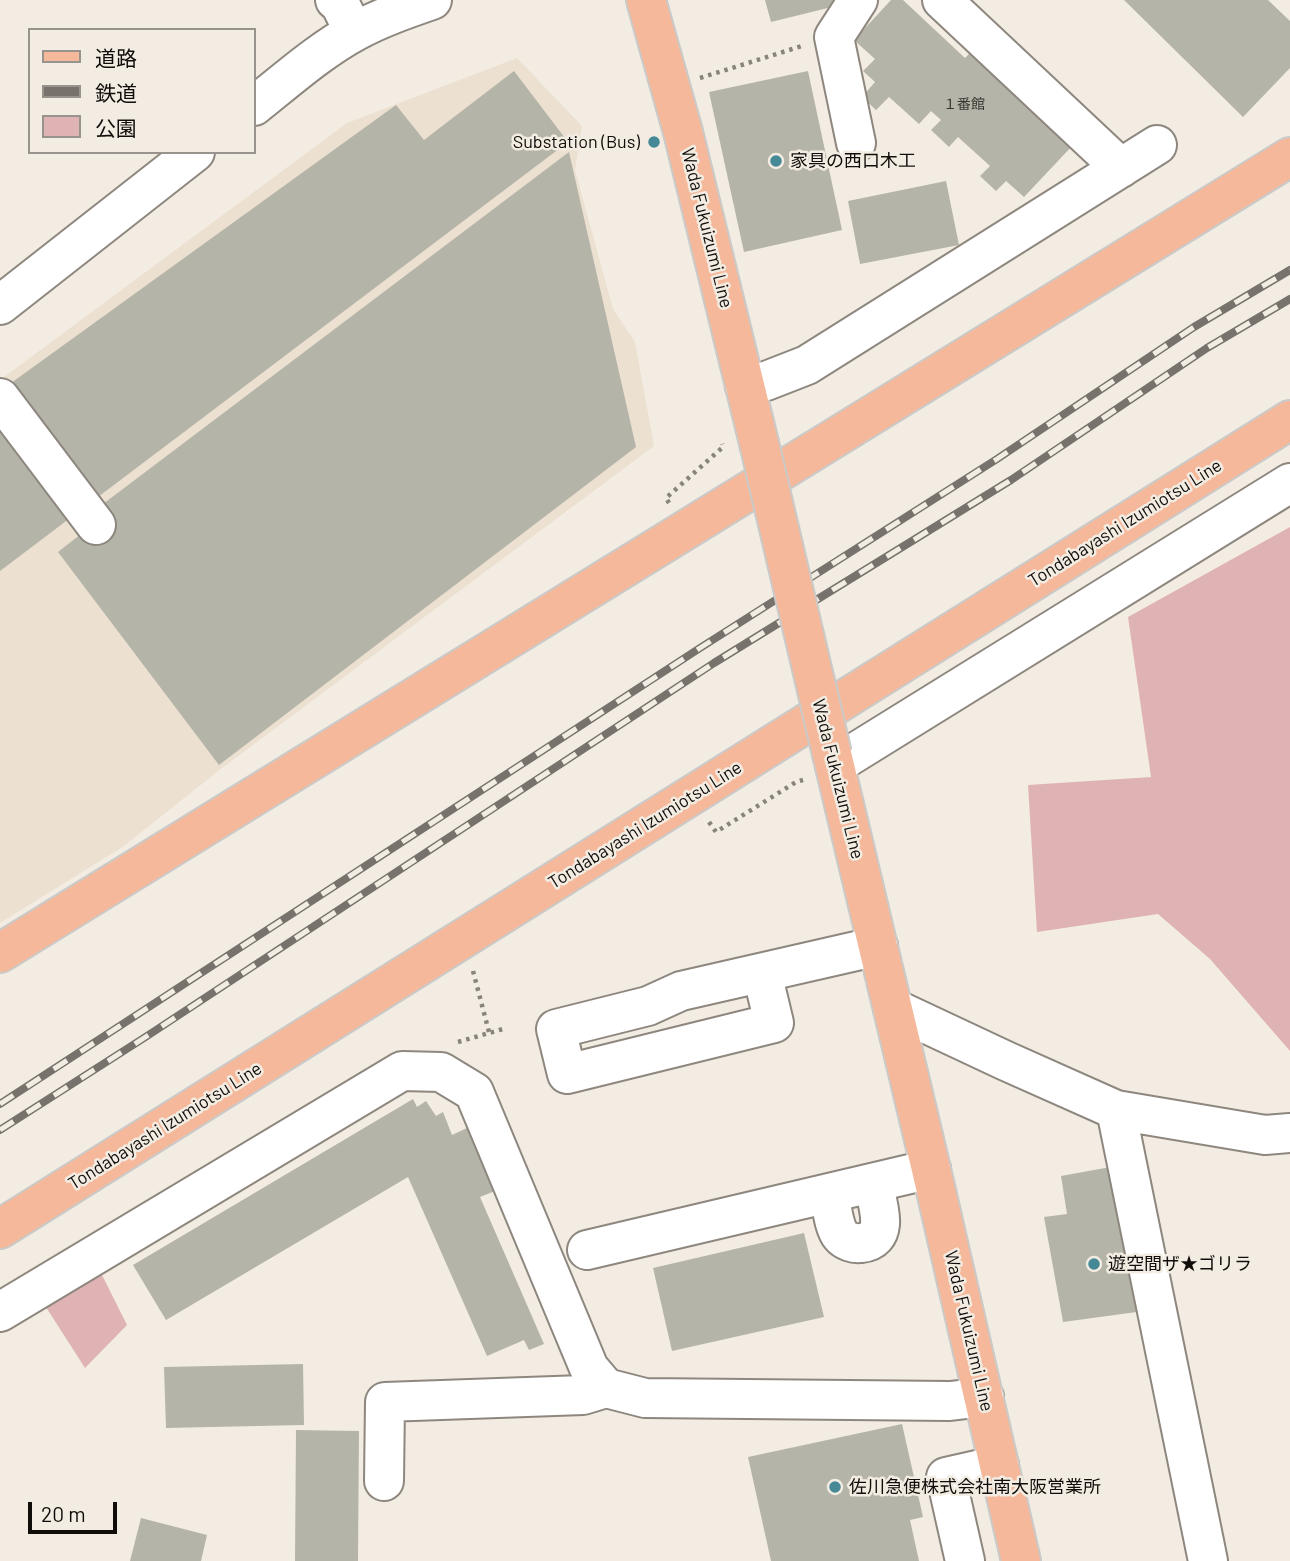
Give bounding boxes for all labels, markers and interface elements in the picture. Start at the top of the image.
legend [28,28,256,154]
text: 道路 [95,45,137,70]
text: 鉄道 [95,80,137,105]
house number: １番館 [943,96,985,112]
text: 公園 [95,115,137,140]
place label: Substation (Bus) [513,131,640,153]
marker: Substation (Bus) [646,134,662,150]
street label: Wada Fukuizumi Line [677,146,737,310]
place label: 家具の西口木工 [790,150,916,172]
marker: 家具の西口木工 [768,153,784,169]
street label: Tondabayashi Izumiotsu Line [1024,454,1226,592]
street label: Wada Fukuizumi Line [808,697,868,861]
street label: Tondabayashi Izumiotsu Line [544,756,746,894]
street label: Tondabayashi Izumiotsu Line [64,1057,266,1195]
street label: Wada Fukuizumi Line [940,1249,998,1413]
place label: 遊空間ザ★ゴリラ [1108,1253,1252,1275]
marker: 遊空間ザ★ゴリラ [1086,1256,1102,1272]
place label: 佐川急便株式会社南大阪営業所 [849,1476,1101,1498]
marker: 佐川急便株式会社南大阪営業所 [827,1479,843,1495]
scale bar [32,1488,121,1532]
text: 20 m [41,1501,86,1526]

